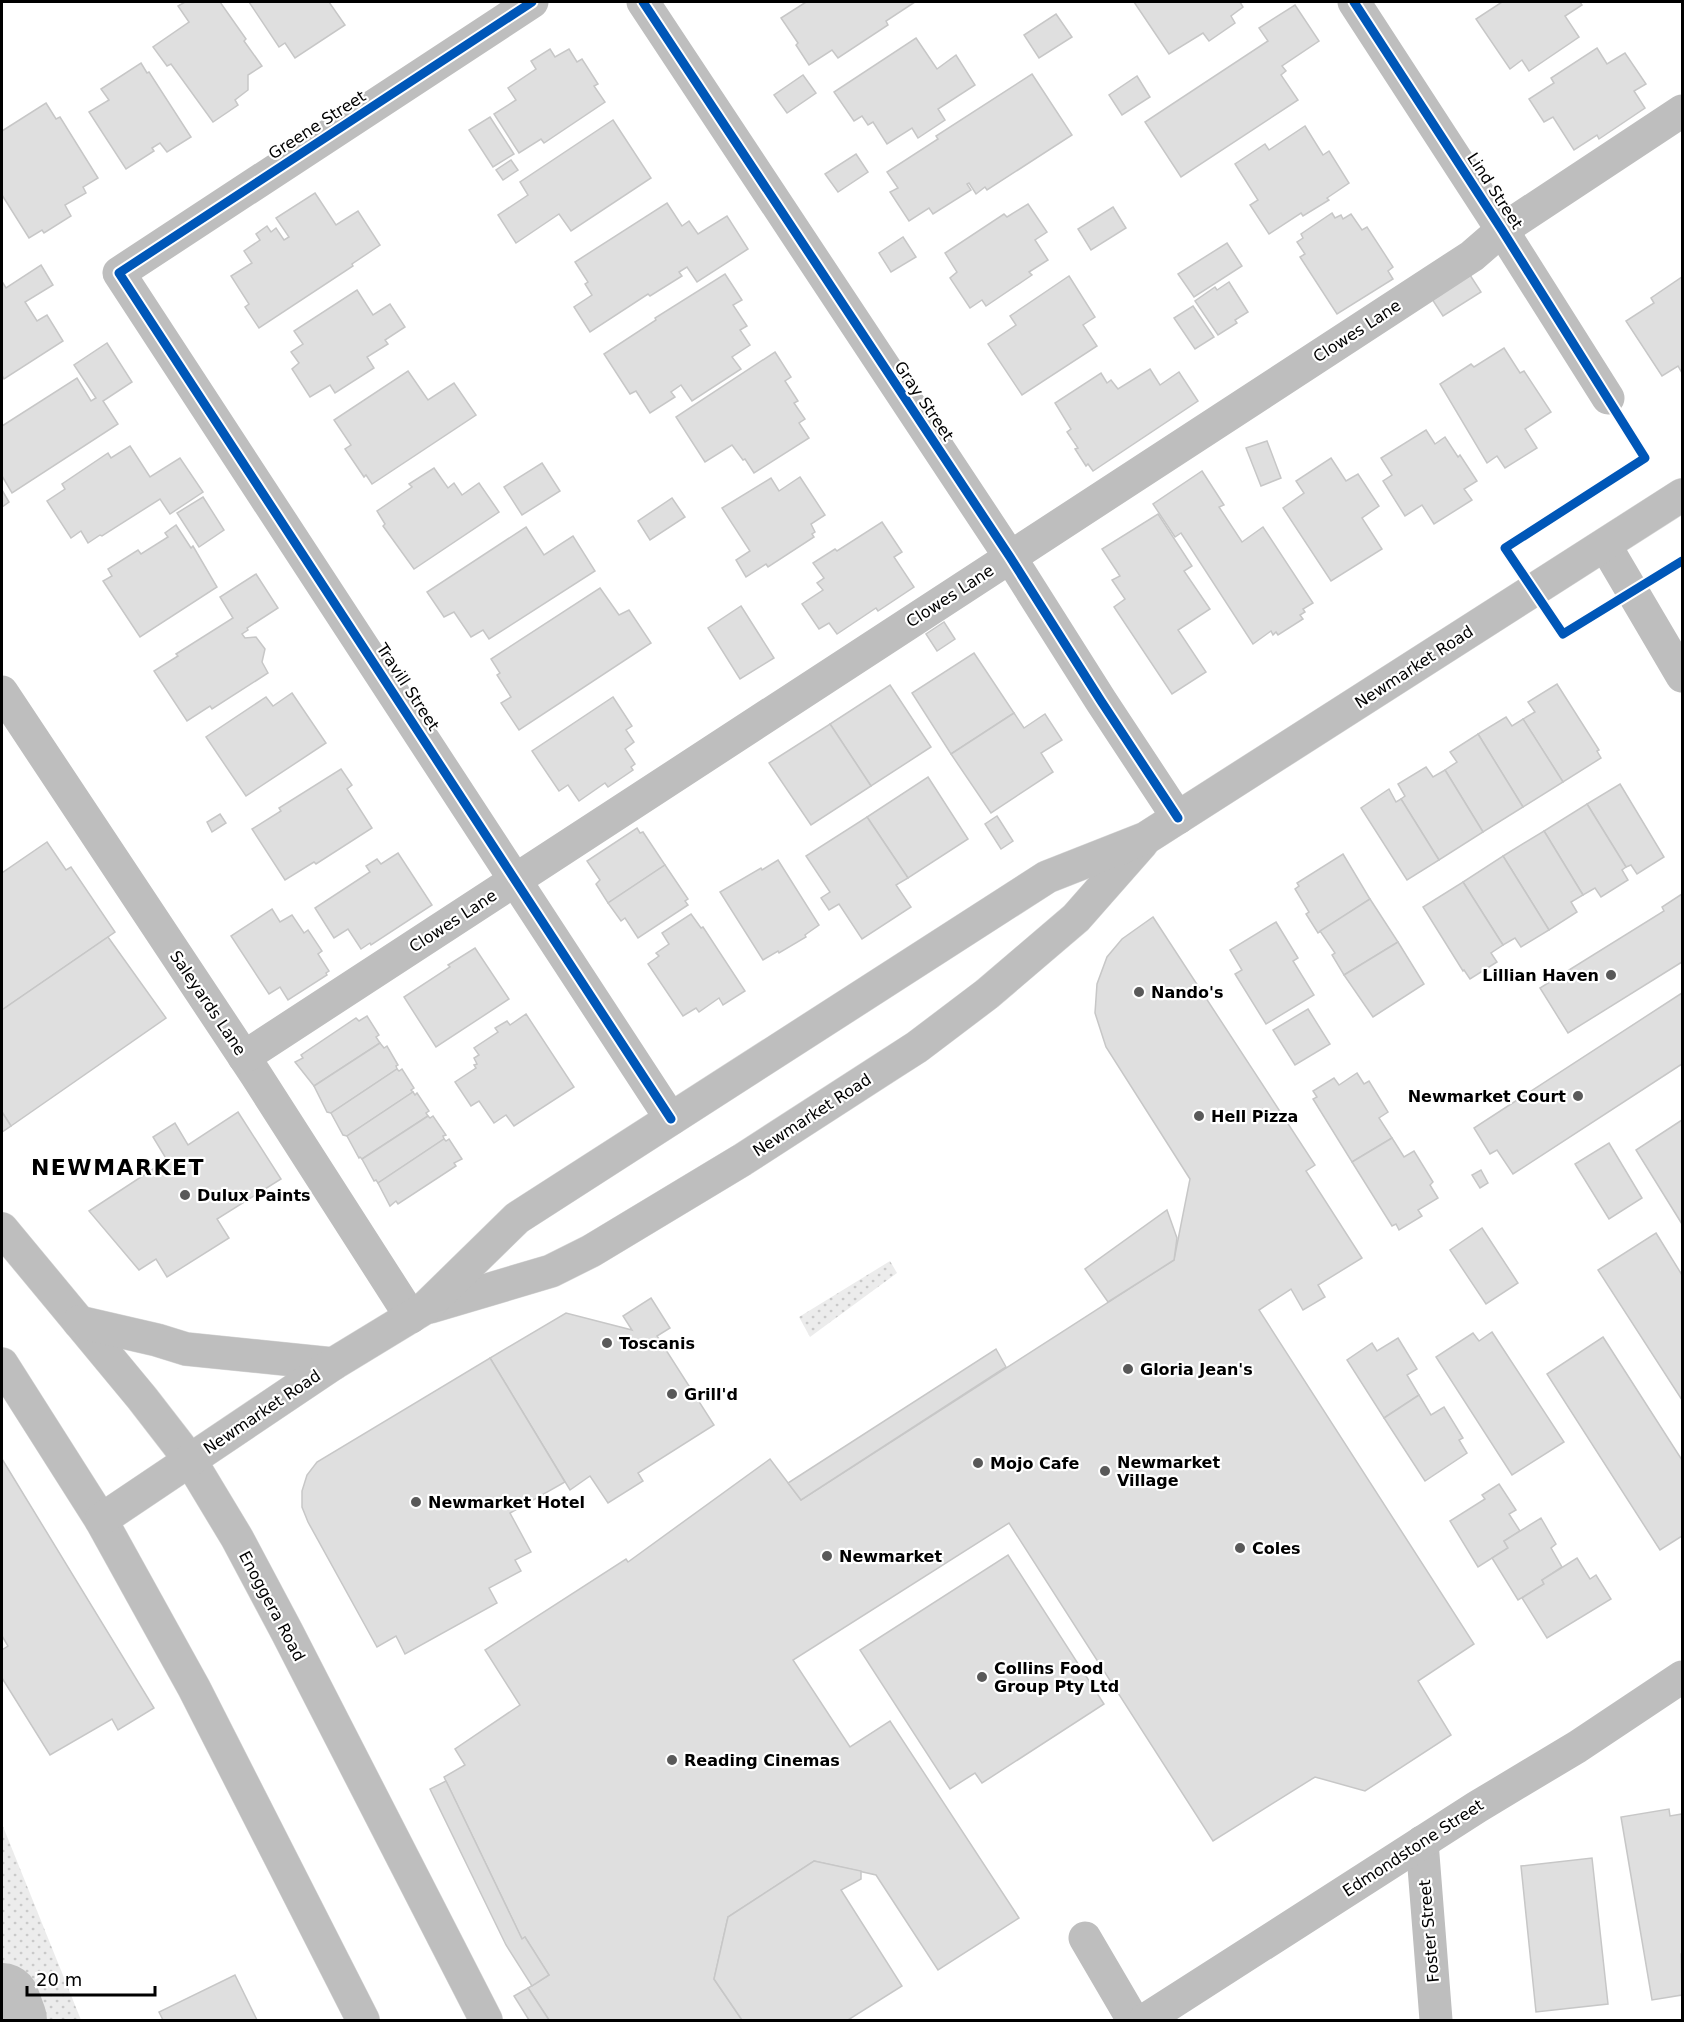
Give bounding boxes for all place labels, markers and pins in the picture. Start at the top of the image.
place label: Lillian Haven [1482,966,1599,985]
marker: Lillian Haven [1604,968,1618,982]
place label: Nando's [1151,983,1223,1002]
marker: Nando's [1132,985,1146,999]
place label: Newmarket Court [1408,1087,1566,1106]
marker: Newmarket Court [1571,1089,1585,1103]
place label: Hell Pizza [1211,1107,1298,1126]
marker: Hell Pizza [1192,1109,1206,1123]
place label: Dulux Paints [197,1186,311,1205]
marker: Dulux Paints [178,1188,192,1202]
place label: Toscanis [619,1334,695,1353]
marker: Toscanis [600,1336,614,1350]
place label: Gloria Jean's [1140,1360,1253,1379]
marker: Gloria Jean's [1121,1362,1135,1376]
place label: Grill'd [684,1385,738,1404]
marker: Grill'd [665,1387,679,1401]
place label: Newmarket Village [1117,1453,1220,1490]
place label: Mojo Cafe [990,1454,1079,1473]
marker: Mojo Cafe [971,1456,985,1470]
marker: Newmarket Village [1098,1464,1112,1478]
place label: Newmarket Hotel [428,1493,585,1512]
marker: Newmarket Hotel [409,1495,423,1509]
place label: Coles [1252,1539,1301,1558]
marker: Coles [1233,1541,1247,1555]
place label: Newmarket [839,1547,942,1566]
marker: Newmarket [820,1549,834,1563]
place label: Collins Food Group Pty Ltd [994,1659,1119,1696]
marker: Collins Food Group Pty Ltd [975,1670,989,1684]
place label: Reading Cinemas [684,1751,840,1770]
marker: Reading Cinemas [665,1753,679,1767]

